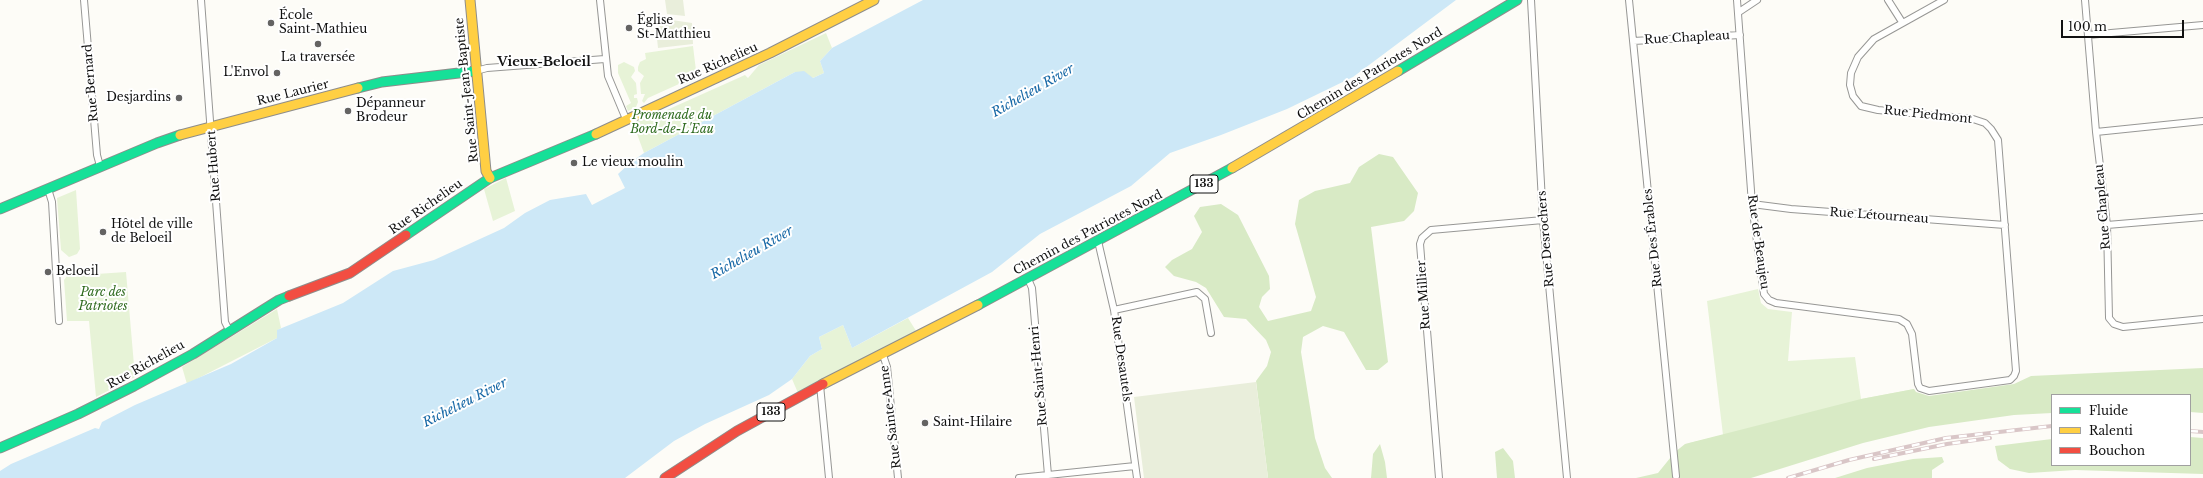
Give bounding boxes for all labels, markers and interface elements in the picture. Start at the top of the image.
place label: École Saint-Mathieu [279,9,367,37]
scale bar [2063,12,2186,38]
place label: Église St-Matthieu [637,14,711,42]
street label: Rue Saint-Jean-Baptiste [452,17,482,163]
marker: École Saint-Mathieu [266,18,276,28]
text: 100 m [2068,19,2107,34]
marker: Église St-Matthieu [624,23,634,33]
street label: Chemin des Patriotes Nord [1295,25,1445,123]
street label: Rue Chapleau [1644,29,1730,47]
marker: La traversée [313,39,323,49]
street label: Rue Richelieu [676,40,760,88]
street label: Rue Bernard [80,43,102,123]
place label: La traversée [281,51,355,65]
district label: Vieux-Beloeil [497,54,591,70]
water label: Richelieu River [989,61,1077,121]
place label: L'Envol [223,66,269,80]
marker: L'Envol [272,68,282,78]
street label: Rue Laurier [256,77,330,109]
place label: Desjardins [106,91,171,105]
marker: Desjardins [174,93,184,103]
place label: Dépanneur Brodeur [356,97,425,125]
street label: Rue Piedmont [1883,103,1973,127]
marker: Dépanneur Brodeur [343,106,353,116]
park label: Promenade du Bord-de-L'Eau [630,109,714,137]
street label: Rue Hubert [204,130,224,202]
place label: Le vieux moulin [582,156,683,170]
marker: Le vieux moulin [569,158,579,168]
street label: Rue Chapleau [2092,164,2114,250]
road number: 133 [1190,175,1218,193]
street label: Rue Richelieu [387,176,465,238]
street label: Chemin des Patriotes Nord [1011,188,1165,278]
street label: Rue Des Érables [1641,188,1665,288]
street label: Rue Desrochers [1535,190,1557,288]
street label: Rue de Beaujeu [1744,194,1772,290]
street label: Rue Létourneau [1829,205,1929,227]
place label: Hôtel de ville de Beloeil [111,218,193,246]
water label: Richelieu River [708,223,796,283]
marker: Hôtel de ville de Beloeil [98,227,108,237]
street label: Rue Millier [1414,260,1434,330]
place label: Beloeil [56,265,99,279]
marker: Beloeil [43,267,53,277]
park label: Parc des Patriotes [78,286,128,314]
street label: Rue Desautels [1108,315,1134,403]
street label: Rue Saint-Henri [1027,325,1051,427]
street label: Rue Richelieu [105,338,187,392]
street label: Rue Sainte-Anne [878,365,904,469]
water label: Richelieu River [420,375,510,431]
legend [2051,394,2191,466]
road number: 133 [757,403,785,421]
text: Fluide [2089,403,2128,418]
place label: Saint-Hilaire [933,416,1012,430]
marker: Saint-Hilaire [920,418,930,428]
text: Ralenti [2089,423,2133,438]
text: Bouchon [2089,443,2145,458]

